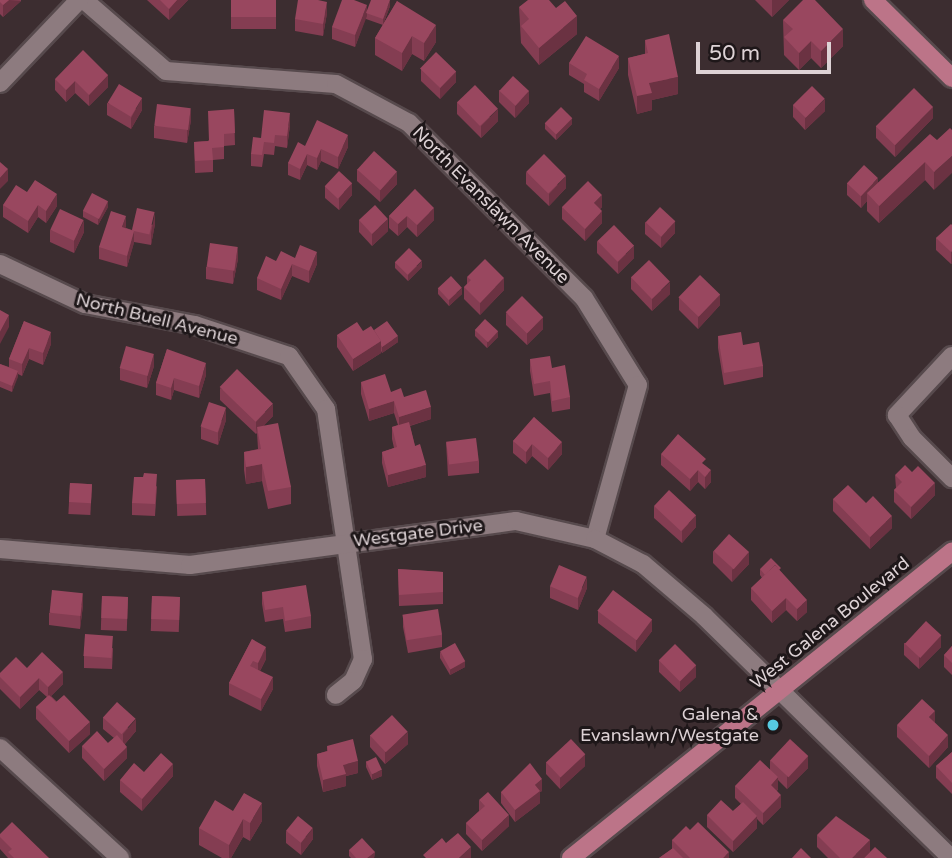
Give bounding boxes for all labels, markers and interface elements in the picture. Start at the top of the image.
scale bar [700,28,835,72]
text: 50 m [709,41,760,66]
street label: North Evanslawn Avenue [408,122,574,288]
street label: North Buell Avenue [74,288,240,350]
street label: Westgate Drive [352,514,484,552]
street label: West Galena Boulevard [746,552,914,694]
place label: Galena & Evanslawn/Westgate [580,704,759,746]
marker: Galena & Evanslawn/Westgate [765,717,781,733]

